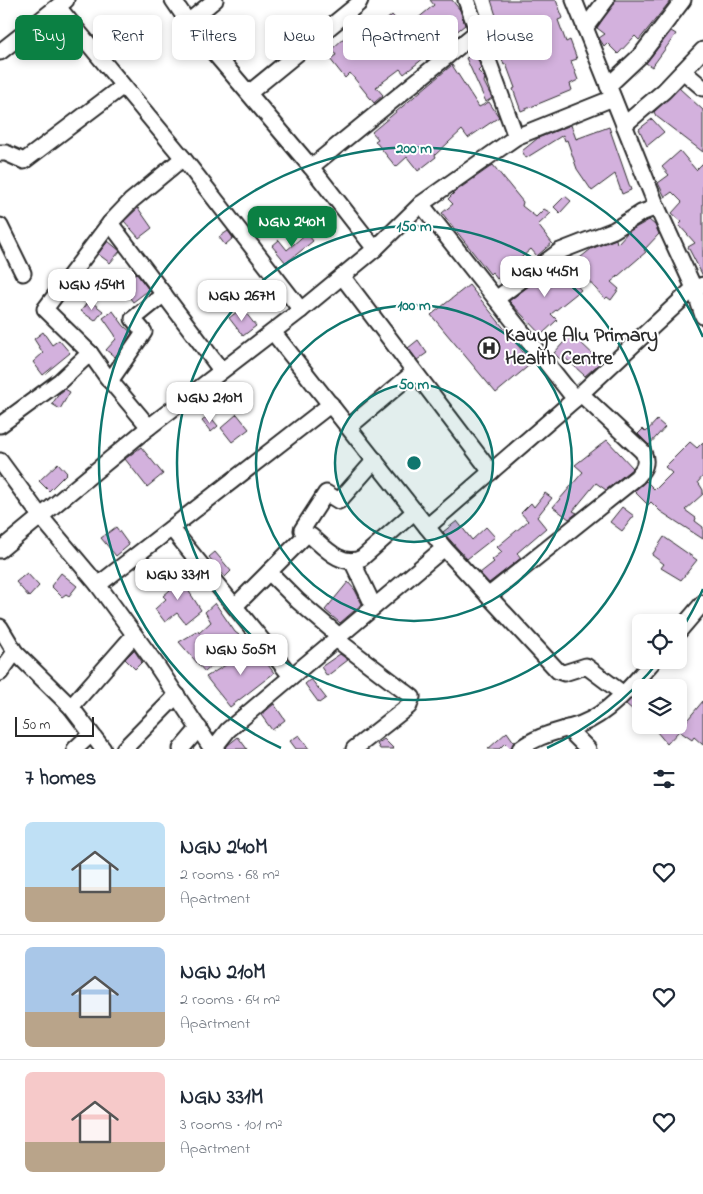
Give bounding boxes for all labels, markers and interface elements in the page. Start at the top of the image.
chip: Buy [15,15,83,60]
chip: Rent [93,15,162,60]
chip: Filters [172,15,255,60]
chip: New [265,15,333,60]
chip: Apartment [343,15,458,60]
chip: House [468,15,552,60]
text: 200 m [395,138,432,160]
pin: NGN 240M [240,206,344,248]
text: NGN 240M [259,210,325,234]
text: 150 m [396,216,432,238]
pin: NGN 445M [493,256,597,298]
text: NGN 445M [511,260,579,284]
pin: NGN 154M [40,268,144,311]
text: NGN 154M [59,273,125,297]
pin: NGN 267M [190,280,294,322]
text: NGN 267M [209,284,275,308]
text: 100 m [397,295,431,317]
place label: Kauye Alu Primary Health Centre [505,322,658,374]
hospital icon: Kauye Alu Primary Health Centre [477,336,501,360]
text: 50 m [399,374,430,396]
pin: NGN 210M [158,382,262,424]
text: NGN 210M [177,386,243,410]
centre of rings [405,454,423,472]
pin: NGN 331M [126,558,230,601]
text: NGN 331M [146,563,210,587]
map controls [632,614,687,734]
button: locate [632,614,687,669]
pin: NGN 505M [189,634,293,676]
text: NGN 505M [206,638,276,662]
button: layers [632,679,687,734]
scale bar [15,714,94,737]
text: 50 m [22,715,50,736]
text: 7 homes [25,764,96,794]
icon: filters [650,765,678,793]
text: NGN 240M [180,833,268,863]
icon: home [65,842,125,902]
icon: heart [650,858,678,886]
text: 2 rooms · 68 m² [180,863,280,887]
text: Apartment [180,887,250,911]
text: NGN 210M [180,958,266,988]
icon: home [65,967,125,1027]
icon: heart [650,983,678,1011]
text: 2 rooms · 64 m² [180,988,280,1012]
text: Apartment [180,1012,250,1036]
text: NGN 331M [180,1083,264,1113]
icon: home [65,1092,125,1152]
icon: heart [650,1108,678,1136]
text: 3 rooms · 101 m² [180,1113,282,1137]
text: Apartment [180,1137,250,1161]

